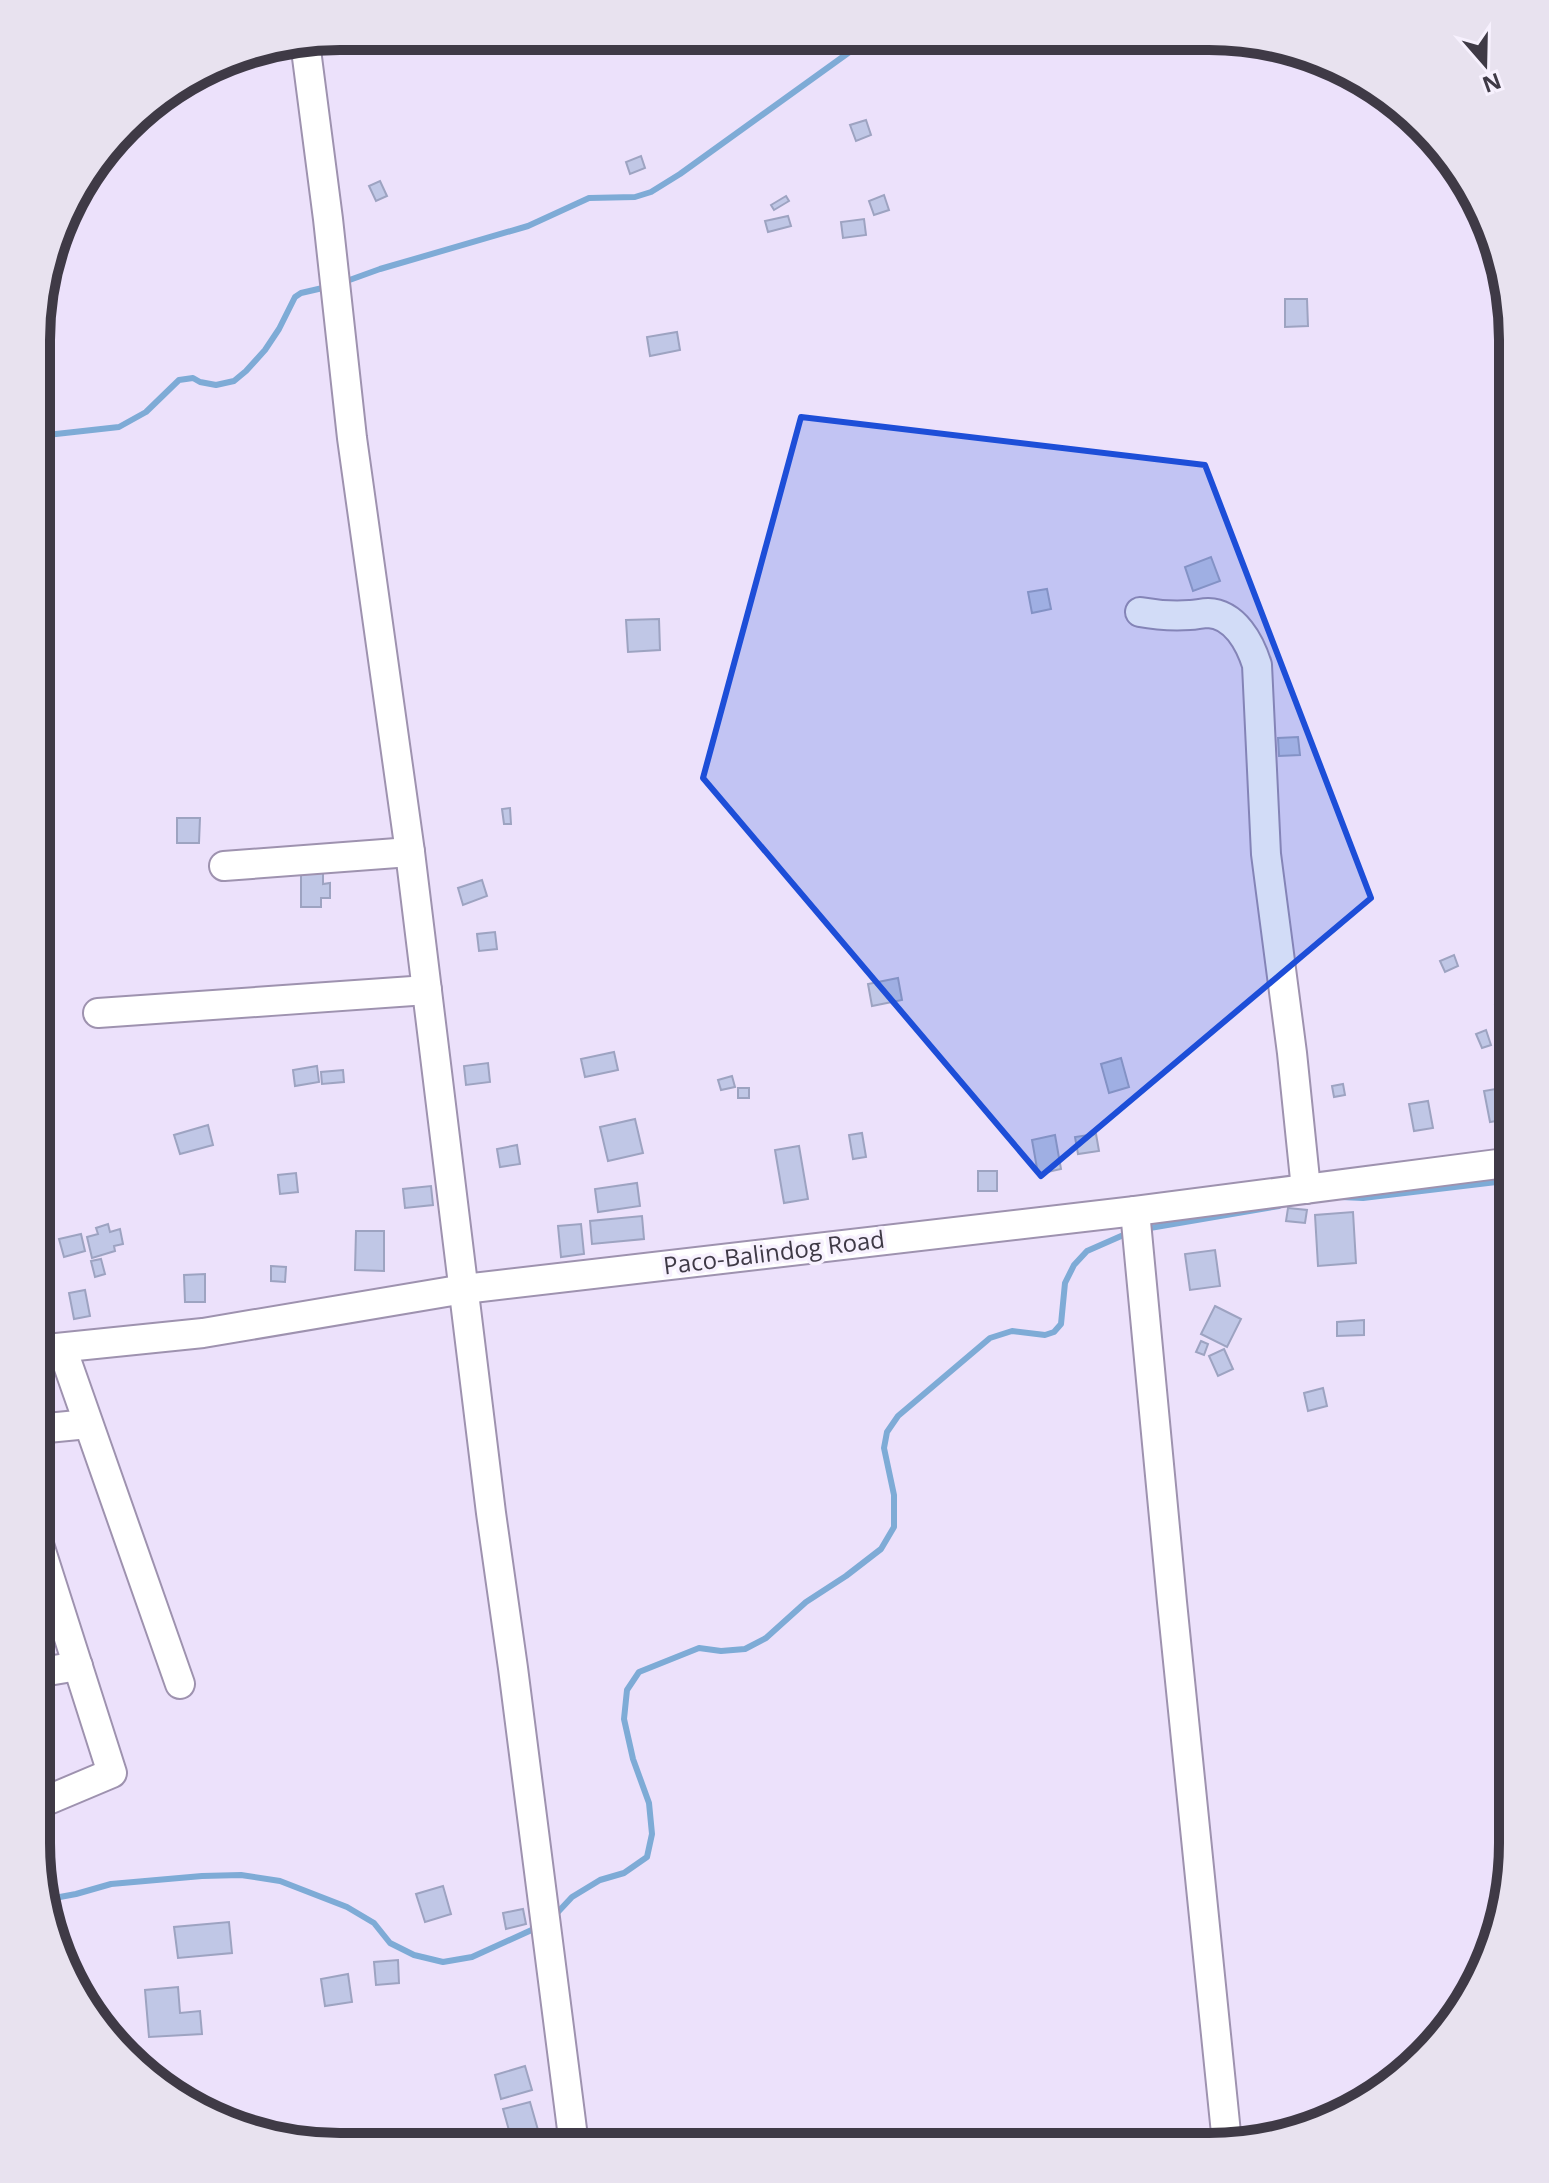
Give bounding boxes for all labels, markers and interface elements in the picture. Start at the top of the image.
north arrow [1445,24,1525,104]
text: N [1479,67,1506,101]
street label: Paco-Balindog Road [661,1222,886,1281]

